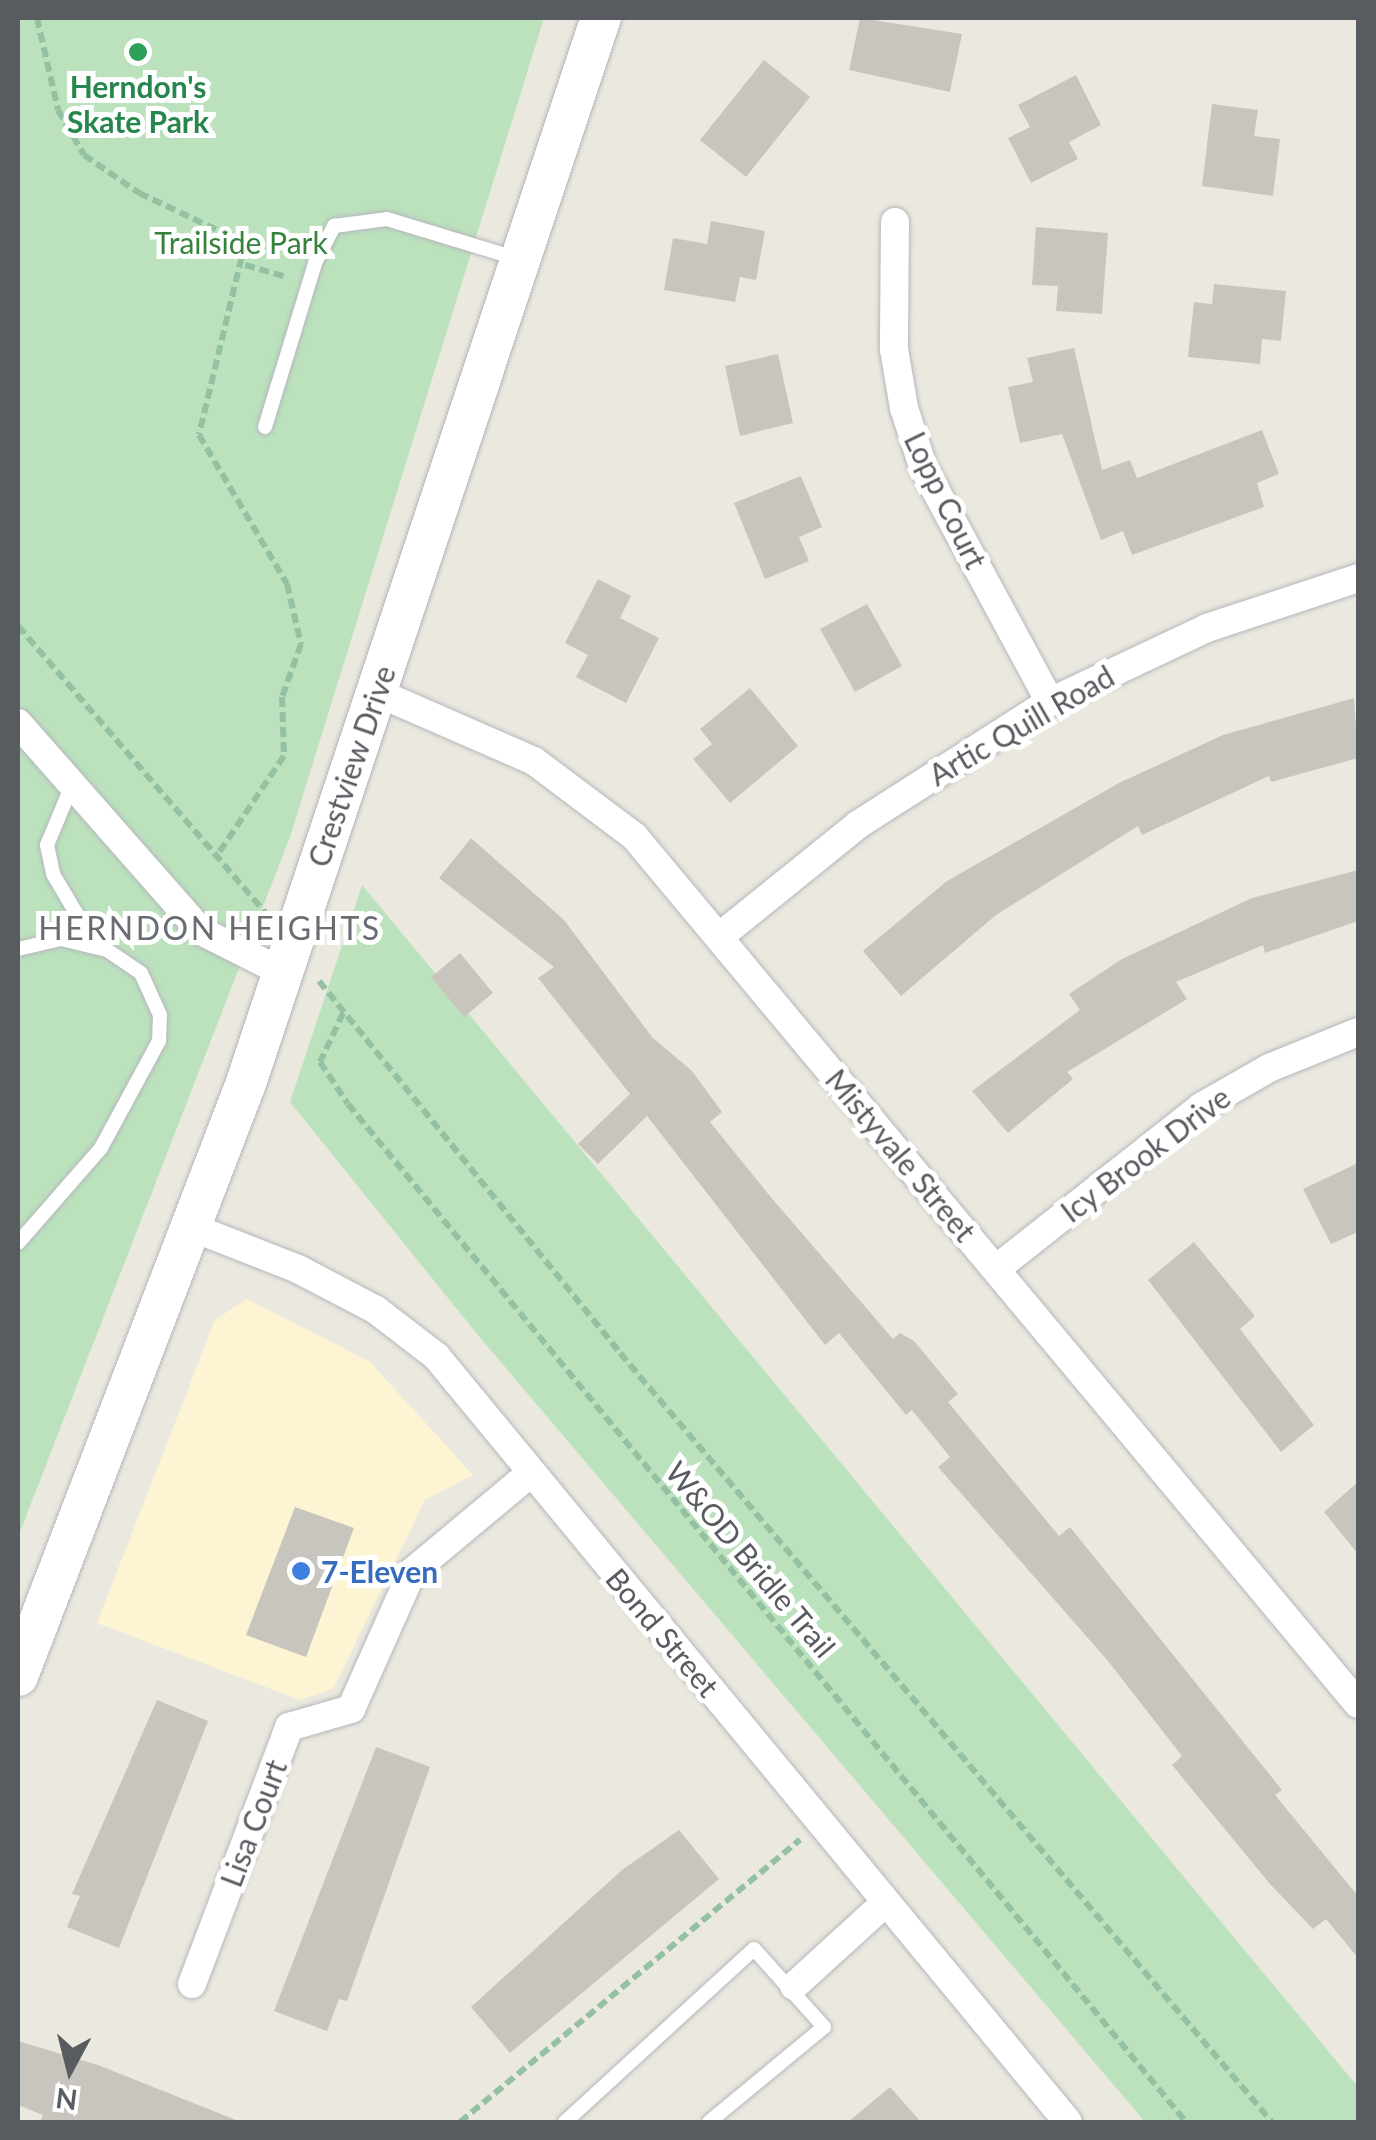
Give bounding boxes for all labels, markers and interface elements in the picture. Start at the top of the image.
marker: Herndon's Skate Park [127,41,149,63]
place label: Herndon's Skate Park [67,68,209,138]
park label: Trailside Park [154,224,328,260]
street label: Lopp Court [897,426,995,574]
street label: Artic Quill Road [922,657,1120,793]
street label: Crestview Drive [300,660,402,872]
district label: HERNDON HEIGHTS [38,909,382,947]
street label: Mistyvale Street [819,1062,983,1248]
street label: Icy Brook Drive [1053,1078,1237,1230]
street label: W&OD Bridle Trail [658,1453,844,1665]
place label: 7-Eleven [321,1553,438,1589]
marker: 7-Eleven [290,1560,312,1582]
street label: Bond Street [599,1561,727,1703]
street label: Lisa Court [212,1754,294,1892]
north arrow [20,2020,120,2120]
text: N [54,2082,79,2118]

